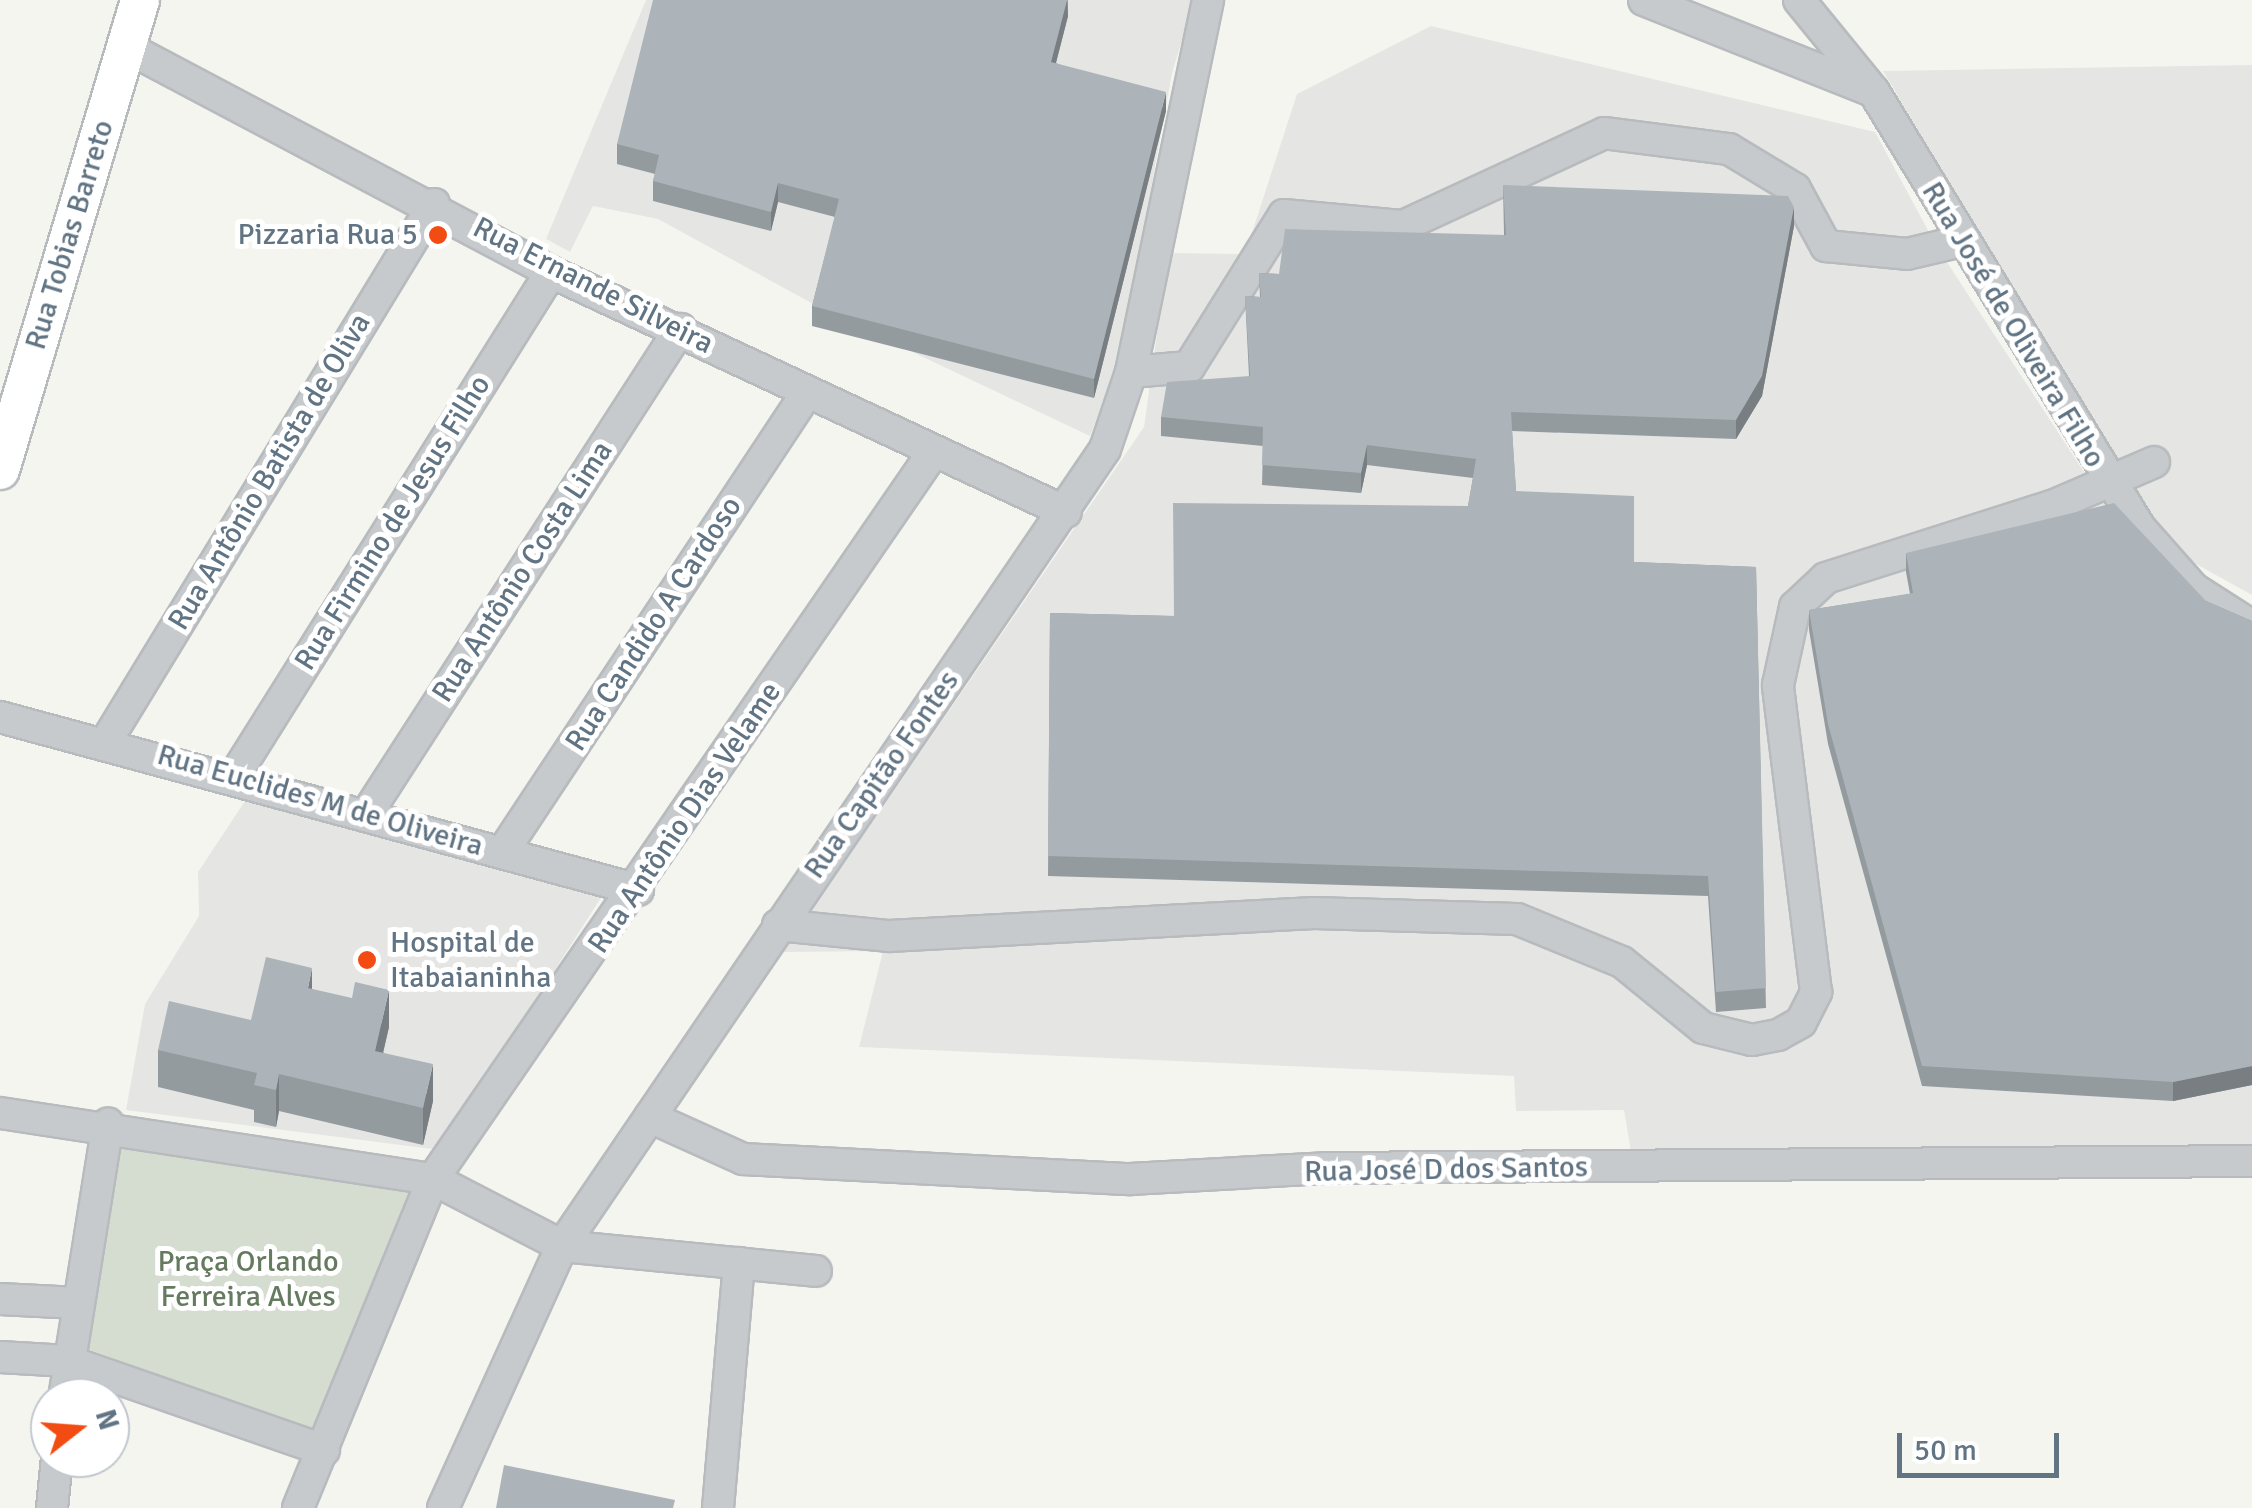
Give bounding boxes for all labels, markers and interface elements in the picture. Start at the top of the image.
street label: Rua Tobias Barreto [18,116,122,354]
street label: Rua José de Oliveira Filho [1913,176,2113,474]
street label: Rua Ernande Silveira [467,210,719,362]
place label: Pizzaria Rua 5 [238,217,418,253]
marker: Pizzaria Rua 5 [427,224,449,246]
street label: Rua Antônio Batista de Oliva [161,307,379,637]
street label: Rua Firmino de Jesus Filho [287,369,499,677]
street label: Rua Antônio Costa Lima [425,435,621,709]
street label: Rua Candido A Cardoso [558,490,750,758]
street label: Rua Capitão Fontes [797,664,967,886]
street label: Rua Antônio Dias Velame [581,676,789,960]
street label: Rua Euclides M de Oliveira [153,737,487,865]
place label: Hospital de Itabaianinha [390,925,551,996]
marker: Hospital de Itabaianinha [354,947,380,973]
street label: Rua José D dos Santos [1304,1150,1588,1190]
park label: Praça Orlando Ferreira Alves [157,1244,339,1314]
north arrow [30,1378,130,1478]
text: N [88,1406,126,1434]
scale bar [1902,1413,2064,1475]
text: 50 m [1914,1432,1977,1469]

